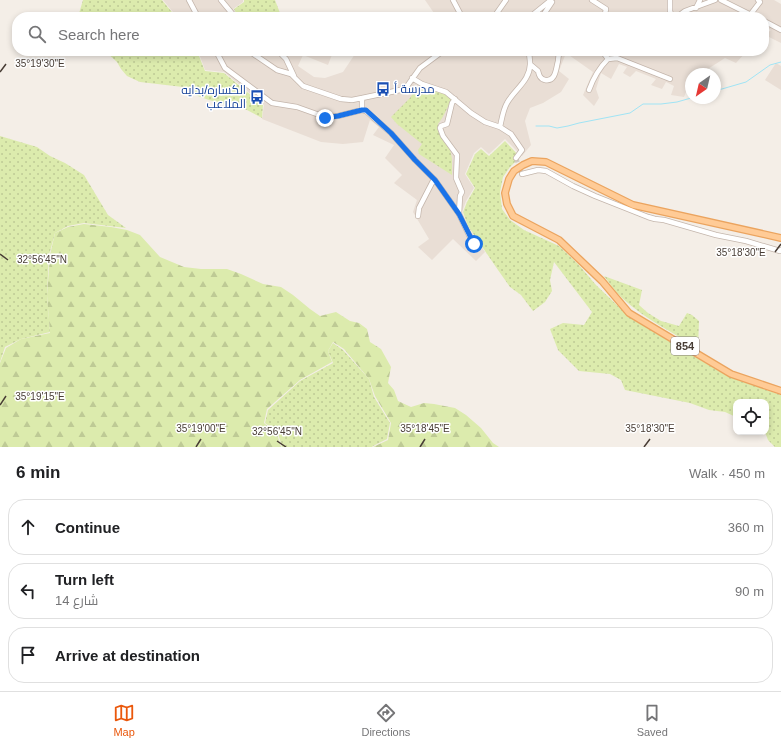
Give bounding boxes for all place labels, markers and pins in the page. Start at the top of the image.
bus stop icon: مدرسة أ [375,81,391,97]
place label: مدرسة أ [394,81,435,96]
place label: الكساره/بدايه الملاعب [181,83,246,111]
bus stop icon: الكساره/بدايه الملاعب [249,89,265,105]

